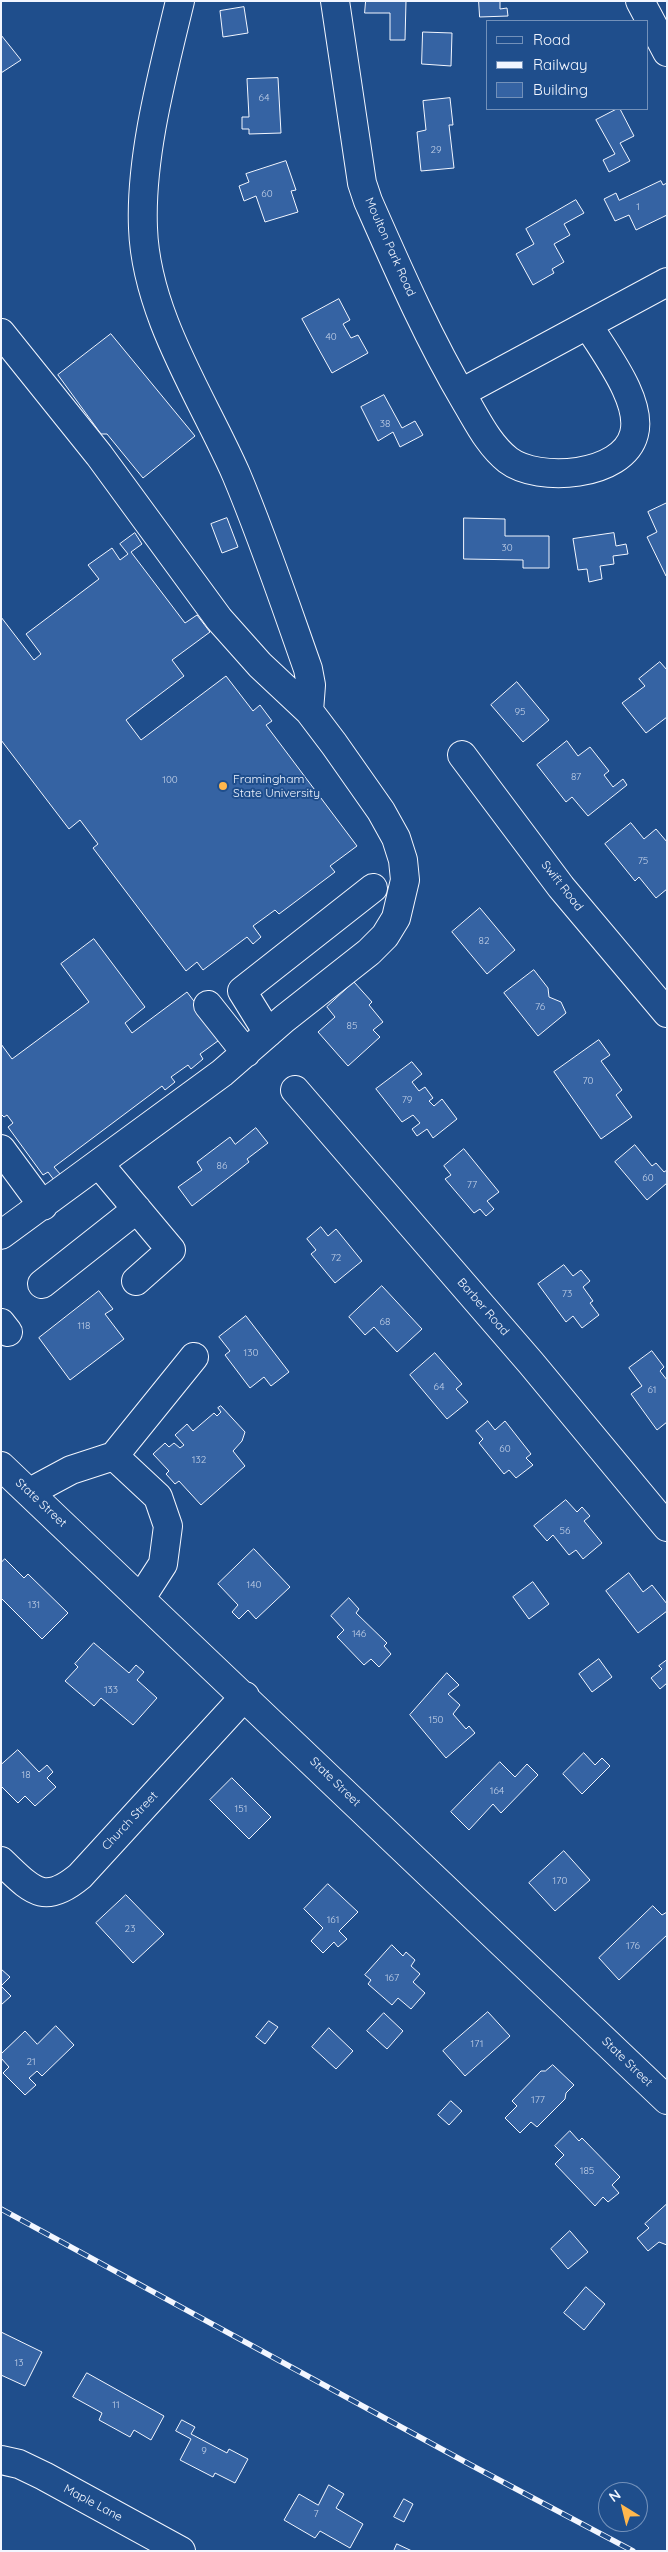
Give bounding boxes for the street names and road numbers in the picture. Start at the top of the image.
street label: Moulton Park Road [362,195,418,299]
street label: Swift Road [538,858,586,914]
street label: Barber Road [454,1275,512,1339]
street label: State Street [12,1476,70,1530]
street label: State Street [307,1754,363,1810]
street label: Church Street [99,1789,161,1853]
street label: State Street [599,2034,655,2090]
street label: Maple Lane [61,2481,125,2525]

